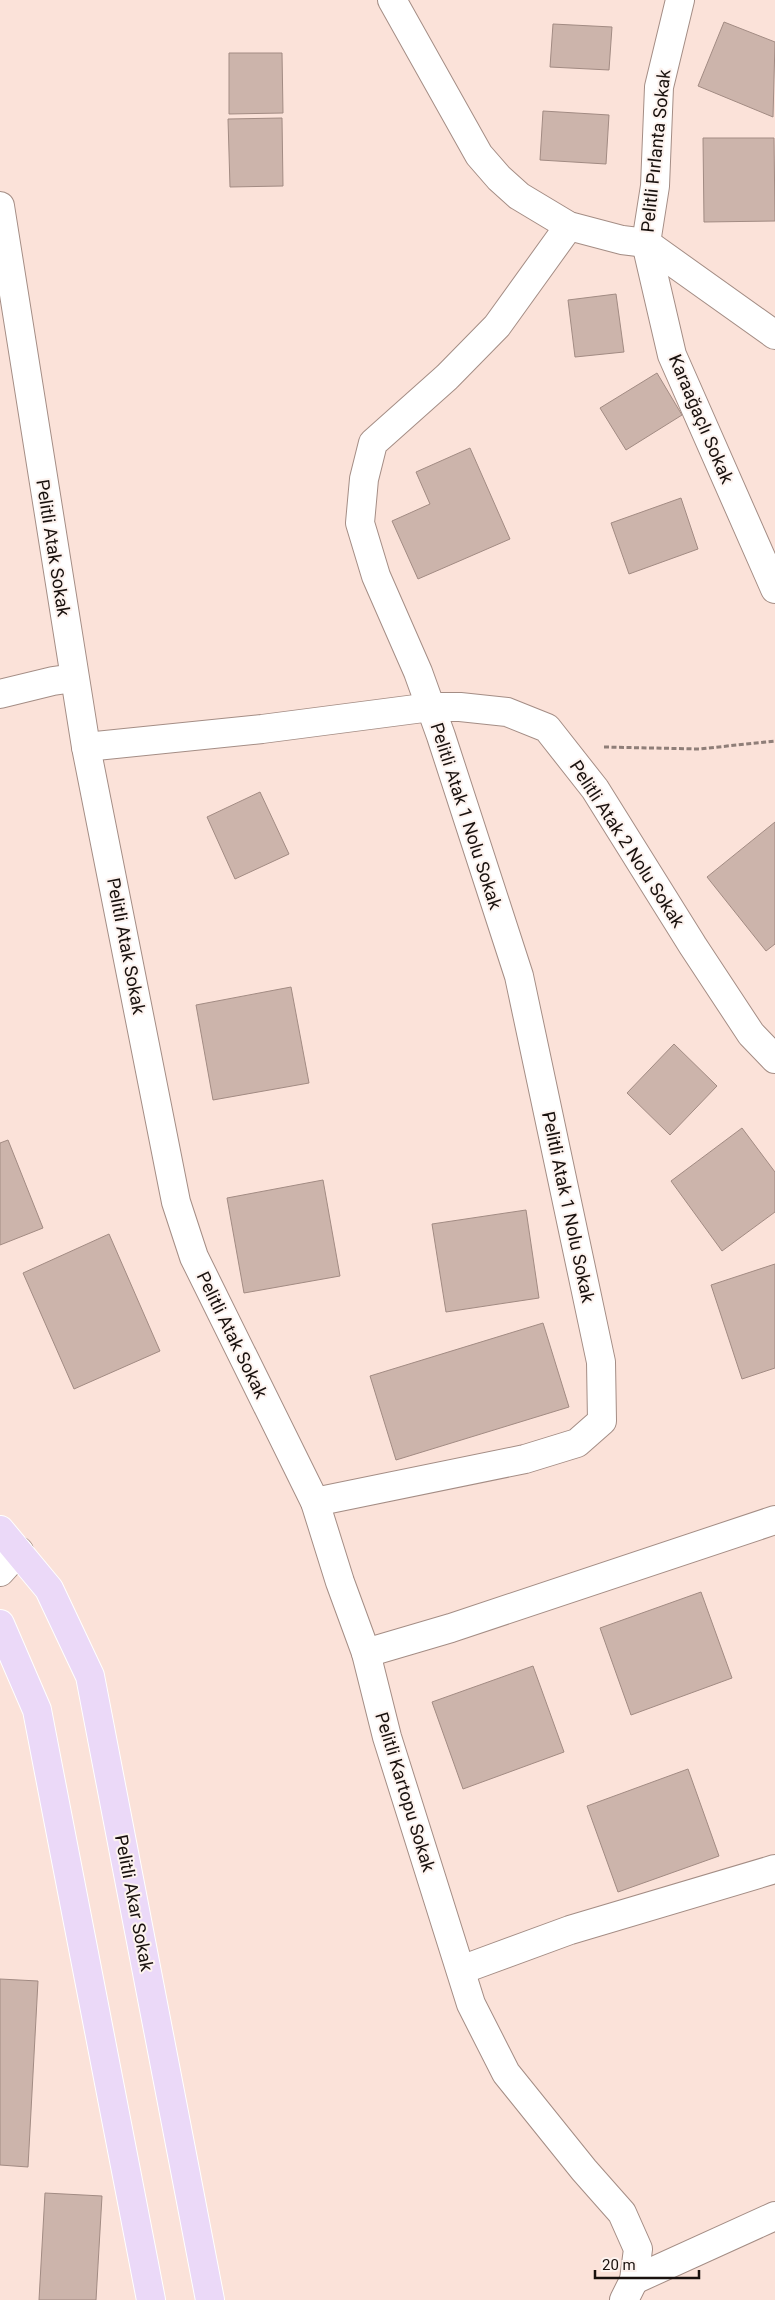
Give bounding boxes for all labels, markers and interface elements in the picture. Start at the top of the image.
street label: Pelitli Pırlanta Sokak [636,68,675,234]
street label: Karaağaçlı Sokak [665,351,738,487]
street label: Pelitli Atak Sokak [32,478,75,619]
street label: Pelitli Atak 1 Nolu Sokak [426,720,507,913]
street label: Pelitli Atak 2 Nolu Sokak [566,756,690,932]
street label: Pelitli Atak Sokak [103,876,150,1017]
street label: Pelitli Atak 1 Nolu Sokak [538,1109,599,1305]
street label: Pelitli Atak Sokak [193,1268,273,1402]
street label: Pelitli Kartopu Sokak [371,1710,440,1875]
street label: Pelitli Akar Sokak [111,1833,158,1974]
scale bar [595,2248,699,2280]
text: 20 m [602,2256,636,2274]

